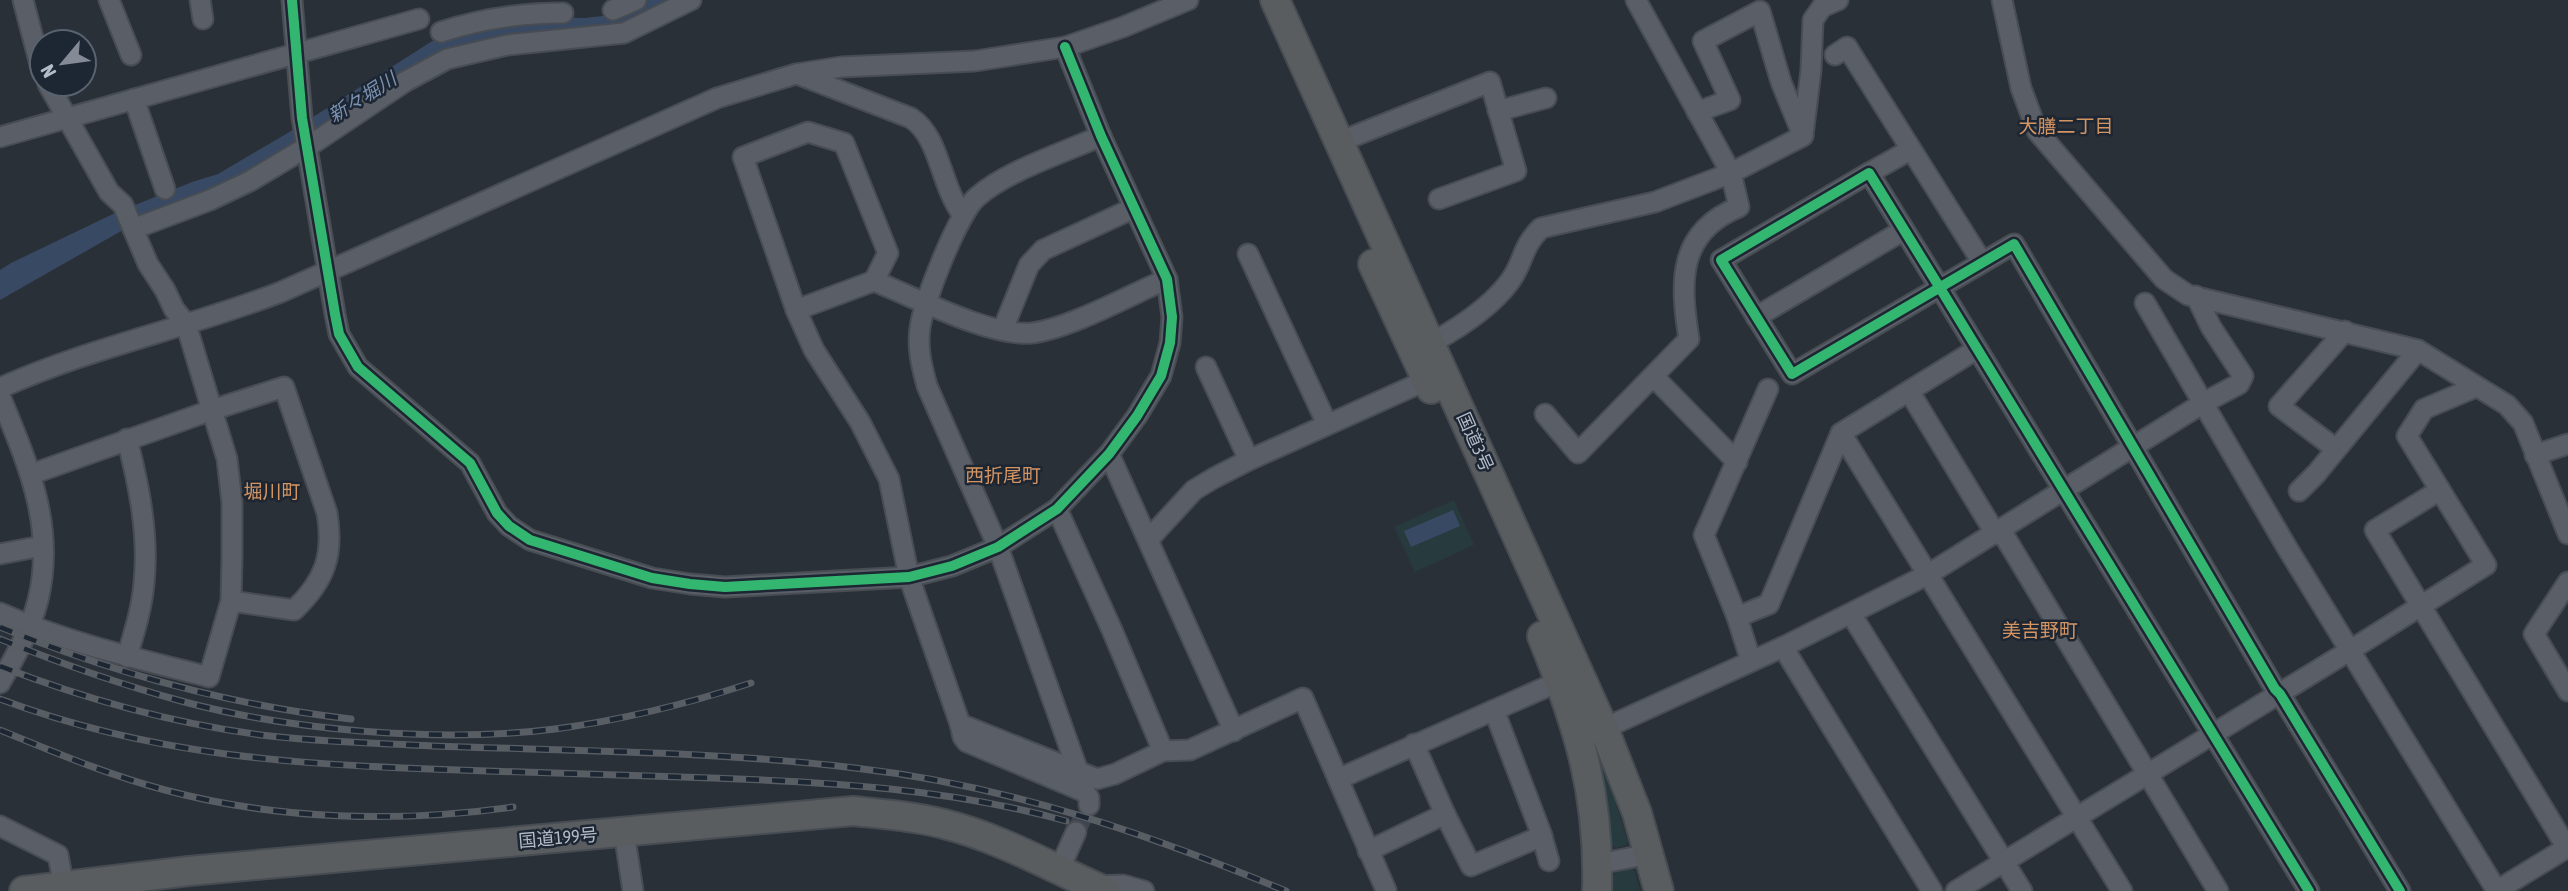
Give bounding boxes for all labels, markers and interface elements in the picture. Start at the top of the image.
north arrow [28,28,98,98]
text: N [36,61,60,81]
water label: 新々堀川 [324,66,402,126]
district label: 大膳二丁目 [2018,115,2114,137]
street label: 国道3号 [1453,409,1498,475]
district label: 西折尾町 [965,464,1041,486]
district label: 堀川町 [243,480,301,502]
district label: 美吉野町 [2002,619,2078,641]
street label: 国道199号 [517,824,598,851]

